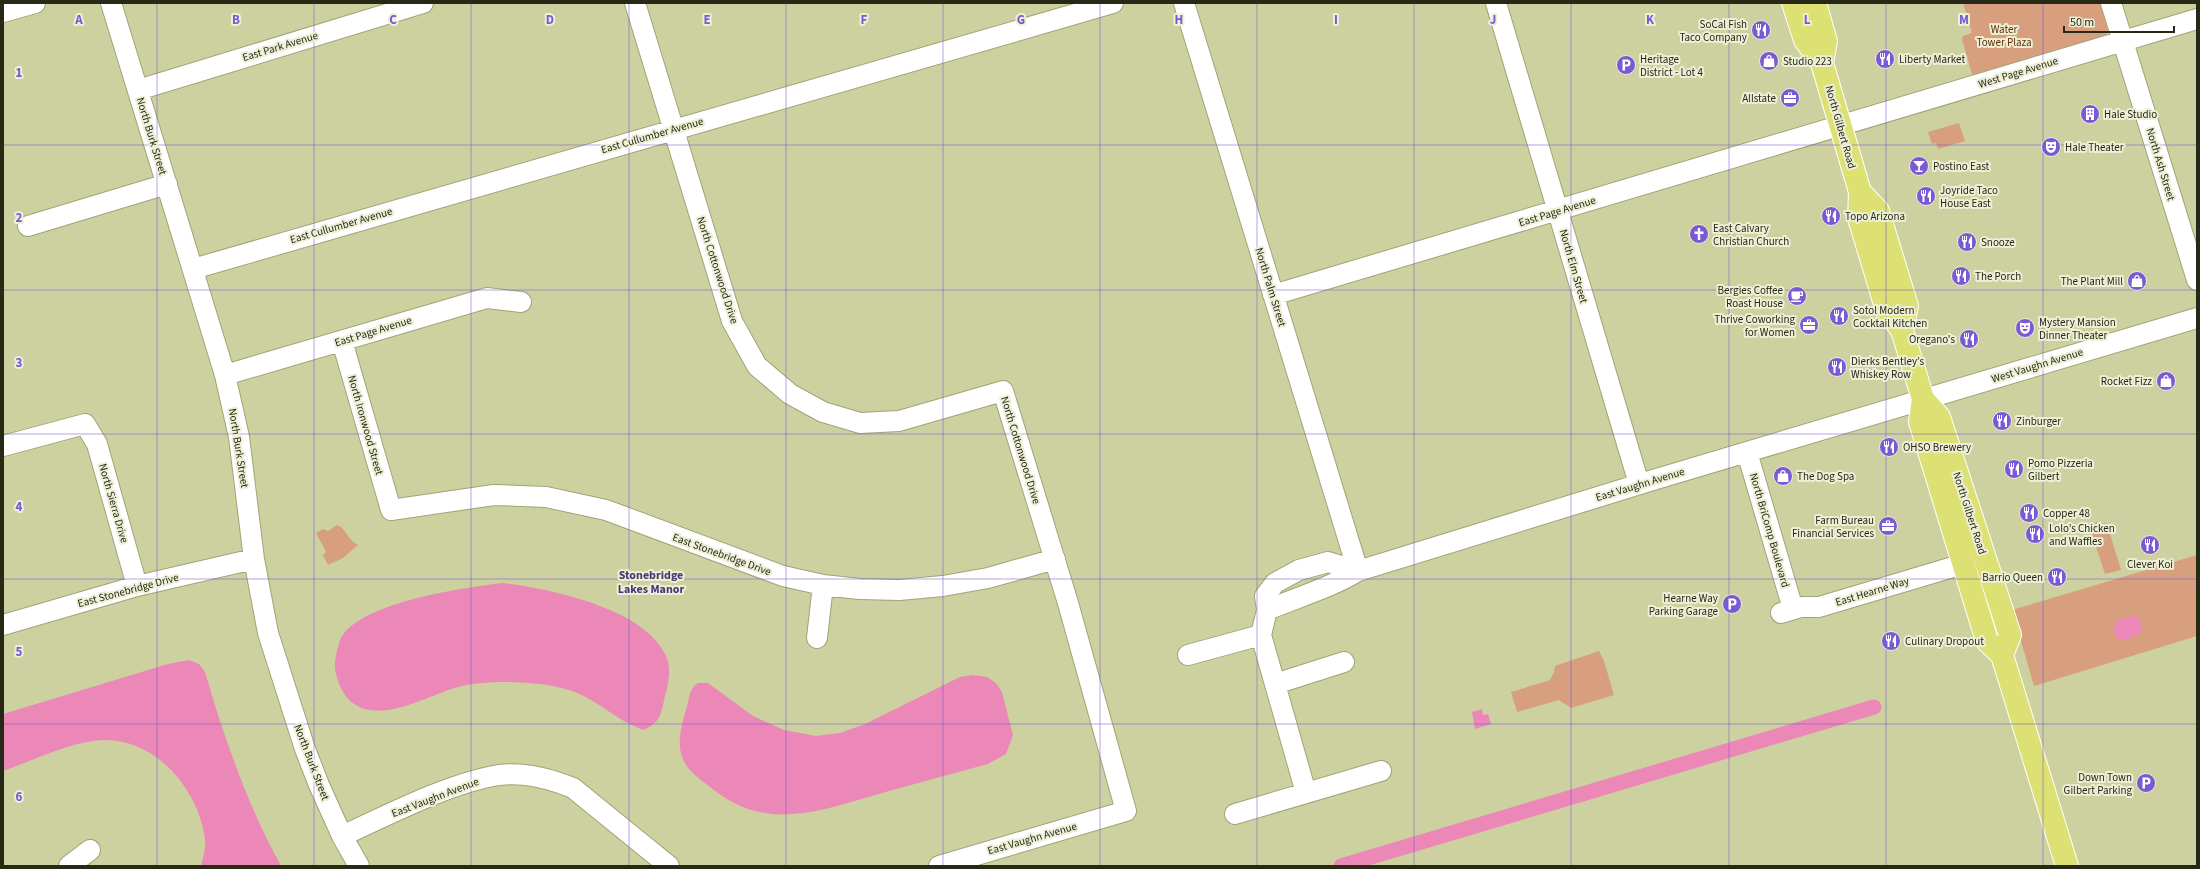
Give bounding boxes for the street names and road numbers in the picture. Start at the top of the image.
street label: East Park Avenue [241,28,320,65]
street label: West Page Avenue [1976,53,2060,92]
street label: North Gilbert Road [1821,84,1860,171]
street label: North Burk Street [133,96,171,177]
street label: East Cullumber Avenue [599,114,706,157]
street label: North Ash Street [2142,126,2179,203]
street label: East Page Avenue [1517,192,1598,230]
street label: East Cullumber Avenue [288,204,395,247]
street label: North Cottonwood Drive [693,215,742,326]
street label: North Elm Street [1556,227,1591,305]
street label: North Palm Street [1251,246,1290,329]
street label: East Page Avenue [333,312,414,350]
street label: West Vaughn Avenue [1990,344,2085,387]
street label: North Ironwood Street [344,374,387,477]
street label: North Cottonwood Drive [997,394,1044,506]
street label: North Burk Street [225,407,252,489]
street label: North Sierra Drive [95,462,132,545]
street label: East Vaughn Avenue [1594,464,1687,505]
street label: North Gilbert Road [1949,470,1990,556]
street label: North BriComp Boulevard [1746,471,1793,589]
street label: East Stonebridge Drive [670,530,774,579]
street label: East Stonebridge Drive [76,570,181,611]
street label: East Hearne Way [1833,573,1911,610]
street label: North Burk Street [290,722,333,803]
street label: East Vaughn Avenue [389,774,481,821]
street label: East Vaughn Avenue [986,818,1079,858]

